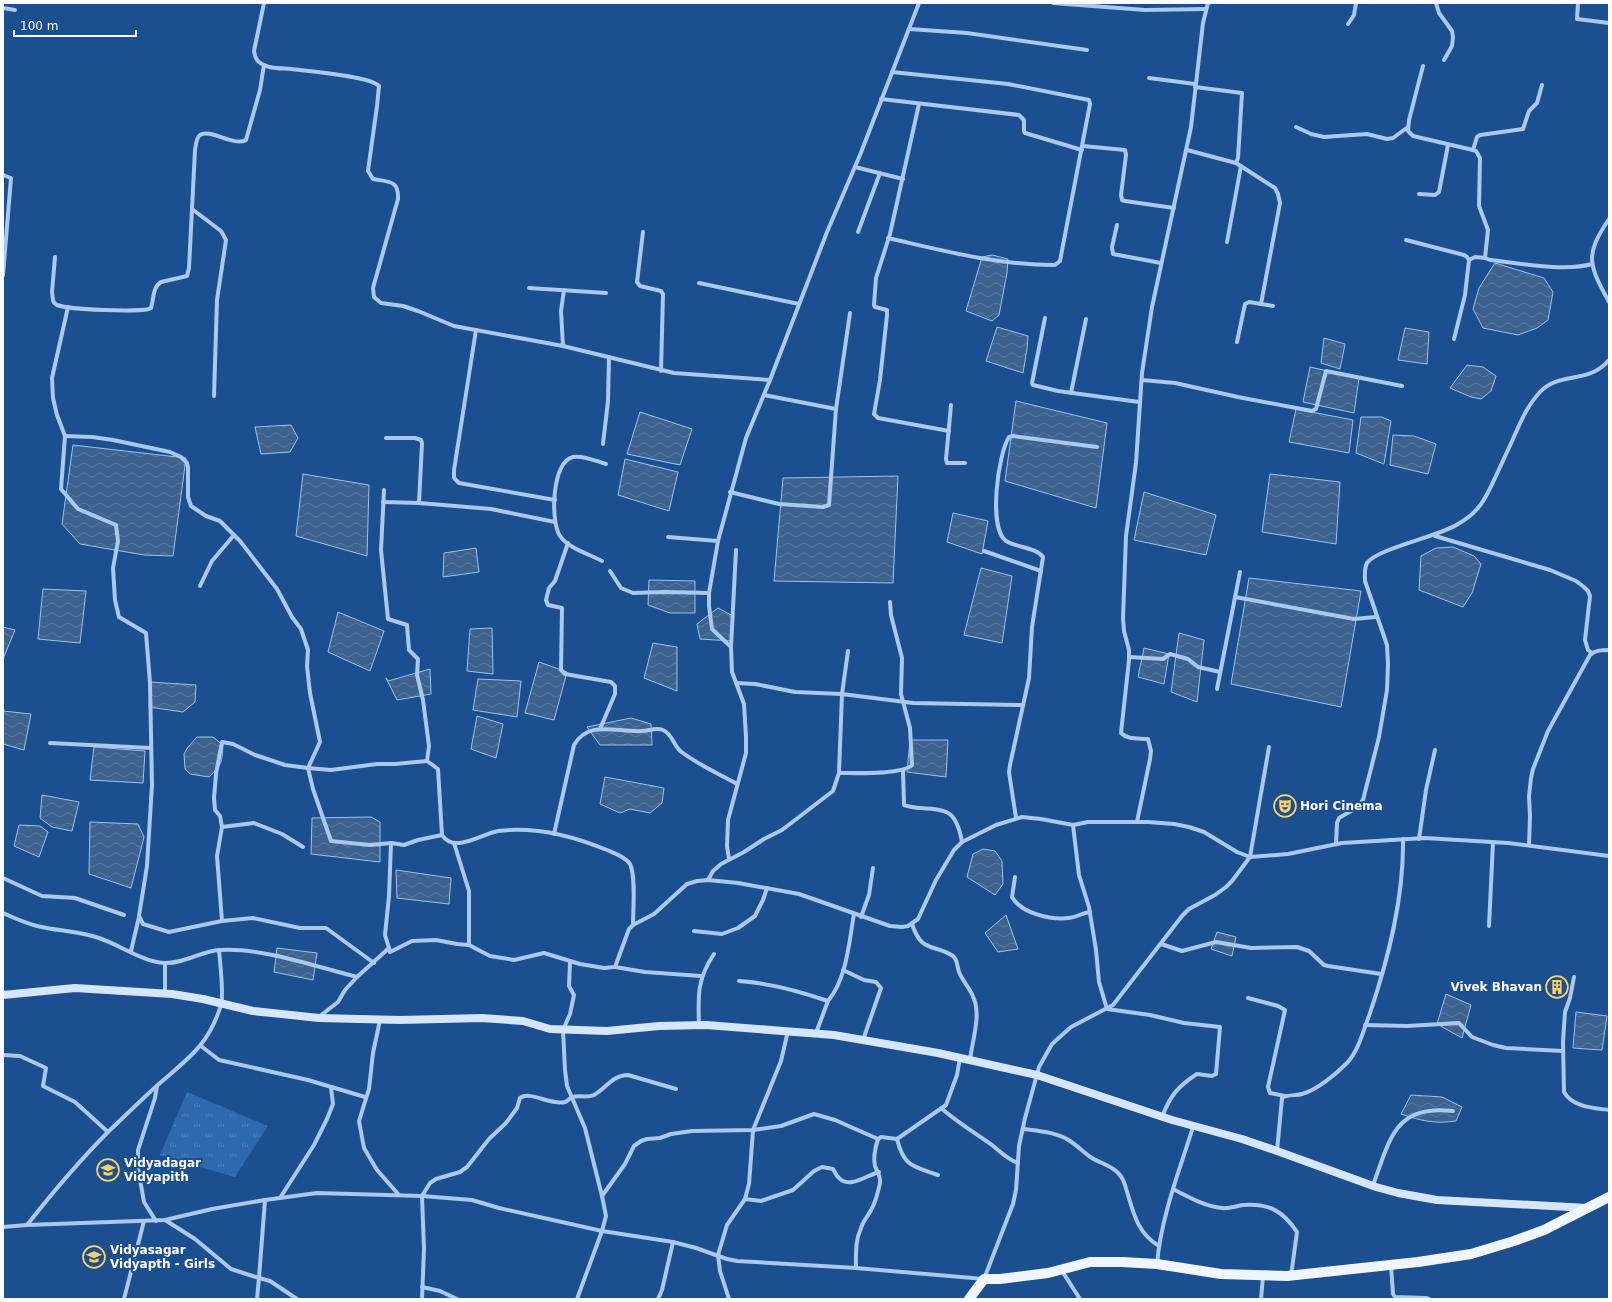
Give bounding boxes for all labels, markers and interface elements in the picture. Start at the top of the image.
scale bar [14,12,136,38]
text: 100 m [20,19,58,33]
theatre icon: Hori Cinema [1272,793,1298,819]
place label: Hori Cinema [1300,799,1383,813]
building icon: Vivek Bhavan [1544,974,1570,1000]
place label: Vivek Bhavan [1450,980,1542,994]
place label: Vidyadagar Vidyapith [124,1156,201,1184]
school or university icon: Vidyadagar Vidyapith [95,1157,121,1183]
place label: Vidyasagar Vidyapth - Girls [110,1243,215,1271]
school or university icon: Vidyasagar Vidyapth - Girls [81,1244,107,1270]

